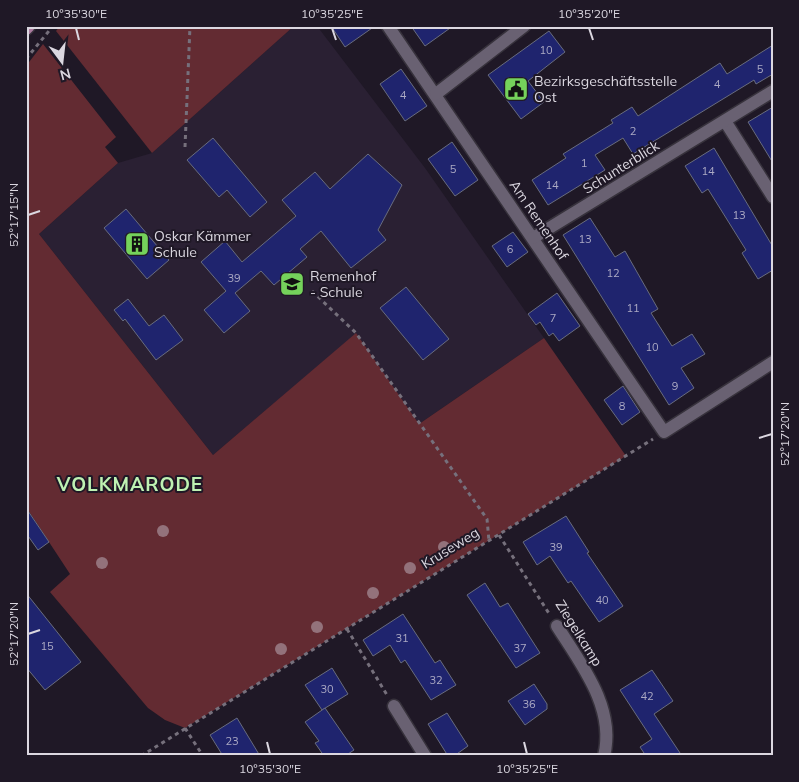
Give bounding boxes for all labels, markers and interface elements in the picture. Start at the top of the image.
text: 10°35'30"E [45,6,107,21]
text: 10°35'25"E [301,6,363,21]
text: 10°35'20"E [558,6,620,21]
north arrow [38,38,88,88]
house number: 10 [539,43,553,57]
house number: 5 [757,62,764,76]
text: N [58,64,73,85]
place label: Bezirksgeschäftsstelle Ost [534,72,677,106]
public building icon: Bezirksgeschäftsstelle Ost [503,76,529,102]
house number: 4 [714,77,721,91]
house number: 4 [400,88,407,102]
house number: 2 [630,124,637,138]
street label: Schunterblick [579,136,663,198]
house number: 1 [581,156,587,170]
house number: 5 [450,162,457,176]
house number: 14 [701,164,715,178]
street label: Am Remenhof [506,177,572,264]
house number: 14 [545,178,559,192]
text: 52°17'15"N [6,183,21,247]
house number: 13 [732,208,746,222]
place label: Oskar Kämmer Schule [154,227,252,261]
building icon: Oskar Kämmer Schule [124,231,150,257]
house number: 13 [578,232,592,246]
house number: 6 [507,242,514,256]
house number: 12 [606,266,620,280]
place label: Remenhof - Schule [310,267,376,301]
house number: 39 [227,271,241,285]
school or university icon: Remenhof - Schule [279,271,305,297]
house number: 11 [626,301,640,315]
house number: 7 [550,311,556,325]
house number: 10 [645,340,659,354]
house number: 9 [672,379,678,393]
house number: 8 [619,399,626,413]
text: 52°17'20"N [777,402,792,466]
district label: VOLKMARODE [56,472,203,496]
street label: Kruseweg [418,523,482,573]
house number: 39 [549,540,563,554]
house number: 40 [595,593,609,607]
street label: Ziegelkamp [552,596,606,670]
text: 52°17'20"N [6,602,21,666]
house number: 31 [395,631,409,645]
house number: 15 [40,639,54,653]
house number: 37 [513,641,527,655]
house number: 32 [429,673,443,687]
house number: 30 [320,682,334,696]
house number: 42 [640,689,654,703]
house number: 36 [522,697,536,711]
house number: 23 [225,734,239,748]
text: 10°35'30"E [239,761,301,776]
text: 10°35'25"E [496,761,558,776]

